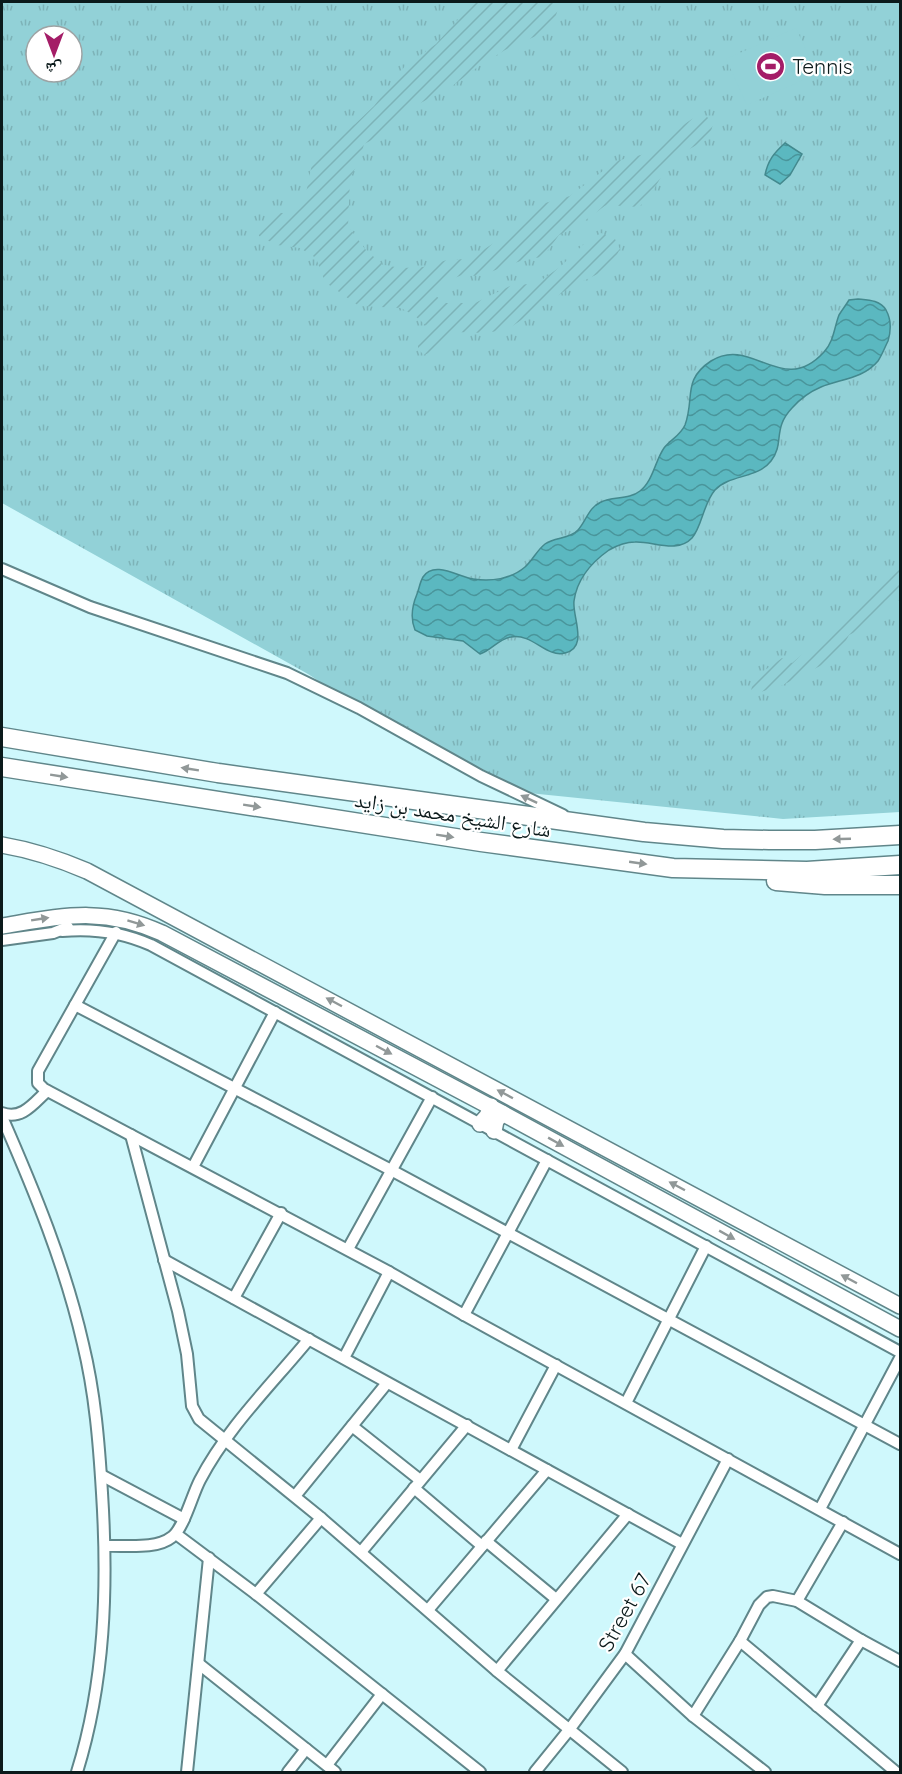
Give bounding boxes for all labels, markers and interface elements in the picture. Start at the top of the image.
north arrow [24,24,84,84]
sports icon: Tennis [755,50,787,82]
place label: Tennis [792,53,853,79]
text: ش [45,59,62,79]
one-way arrow [180,764,199,773]
one-way arrow [50,772,69,781]
street label: شارع الشيخ محمد بن زايد [353,786,553,843]
one-way arrow [520,795,537,804]
one-way arrow [243,802,262,811]
one-way arrow [435,832,454,841]
one-way arrow [833,835,852,844]
one-way arrow [628,858,647,868]
one-way arrow [30,915,49,924]
one-way arrow [127,919,145,928]
one-way arrow [325,997,342,1007]
one-way arrow [375,1045,392,1055]
one-way arrow [497,1089,514,1099]
one-way arrow [547,1137,564,1147]
one-way arrow [668,1181,685,1191]
one-way arrow [719,1230,736,1240]
one-way arrow [840,1274,857,1284]
street label: Street 67 [592,1568,656,1656]

